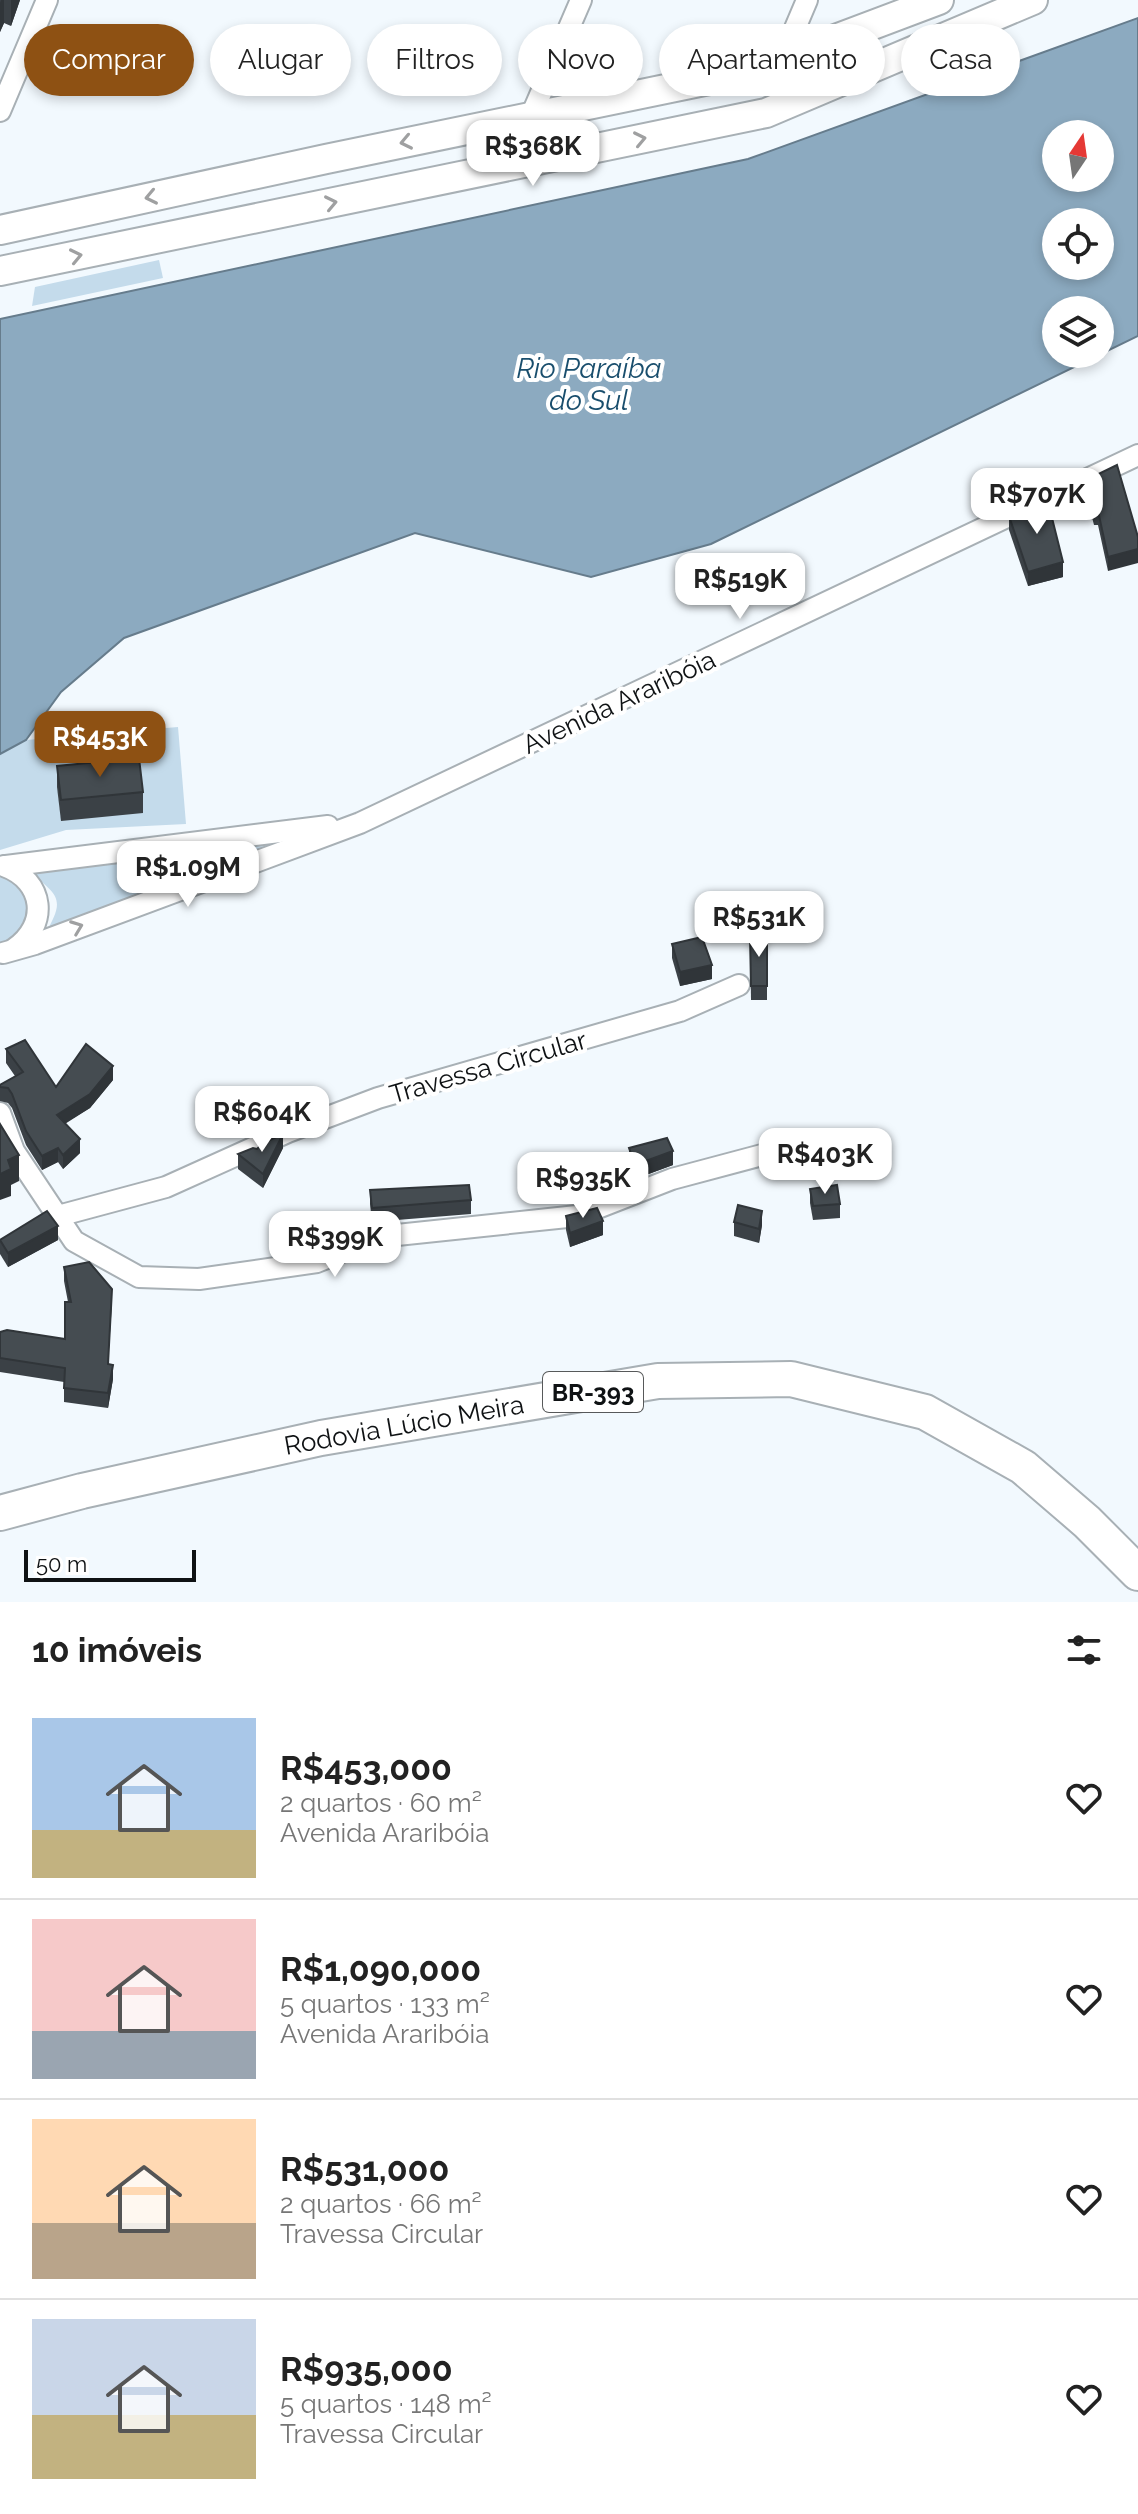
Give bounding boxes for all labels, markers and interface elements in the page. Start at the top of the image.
chip: Comprar [24,24,194,96]
chip: Alugar [210,24,351,96]
chip: Filtros [367,24,502,96]
chip: Novo [518,24,643,96]
chip: Apartamento [659,24,885,96]
chip: Casa [901,24,1020,96]
pin: R$368K [468,120,598,188]
north arrow [1042,120,1114,192]
map controls [1042,120,1114,368]
text: R$368K [484,131,582,161]
one-way arrow [633,131,647,148]
one-way arrow [399,133,412,150]
one-way arrow [145,188,159,205]
one-way arrow [324,195,337,212]
button: locate [1042,208,1114,280]
one-way arrow [70,248,83,265]
button: layers [1042,296,1114,368]
water label: Rio Paraíba do Sul [516,352,662,417]
pin: R$707K [972,468,1102,536]
text: R$707K [989,479,1085,509]
pin: R$519K [675,553,805,621]
text: R$519K [693,564,787,594]
street label: Avenida Araribóia [518,644,720,760]
pin: R$453K [35,711,165,779]
text: R$453K [53,722,147,752]
pin: R$1.09M [114,841,262,909]
text: R$1.09M [135,852,241,882]
pin: R$531K [694,891,824,959]
text: R$531K [713,902,805,932]
one-way arrow [69,920,83,937]
street label: Travessa Circular [386,1025,590,1109]
pin: R$604K [197,1086,327,1154]
text: R$604K [213,1097,311,1127]
pin: R$403K [760,1128,890,1196]
text: R$403K [777,1139,873,1169]
pin: R$935K [518,1152,648,1220]
text: R$935K [535,1163,631,1193]
pin: R$399K [270,1211,400,1279]
text: R$399K [287,1222,383,1252]
road number: BR-393 [543,1372,643,1412]
street label: Rodovia Lúcio Meira [282,1389,526,1461]
scale bar [24,1546,196,1582]
text: 50 m [36,1551,87,1577]
icon: filters [1062,1628,1106,1672]
text: 10 imóveis [32,1630,202,1670]
text: R$453,000 [280,1748,452,1788]
icon: home [96,1750,192,1846]
icon: heart [1062,1776,1106,1820]
text: 2 quartos · 60 m² [280,1788,482,1818]
text: Avenida Araribóia [280,1818,489,1848]
text: R$1,090,000 [280,1949,481,1989]
icon: home [96,1951,192,2047]
icon: heart [1062,1977,1106,2021]
text: 5 quartos · 133 m² [280,1989,490,2019]
text: Avenida Araribóia [280,2019,489,2049]
text: R$531,000 [280,2149,449,2189]
icon: home [96,2151,192,2247]
icon: heart [1062,2177,1106,2221]
text: 2 quartos · 66 m² [280,2189,482,2219]
text: Travessa Circular [280,2219,483,2249]
text: R$935,000 [280,2349,453,2389]
icon: home [96,2351,192,2447]
icon: heart [1062,2377,1106,2421]
text: 5 quartos · 148 m² [280,2389,492,2419]
text: Travessa Circular [280,2419,483,2449]

